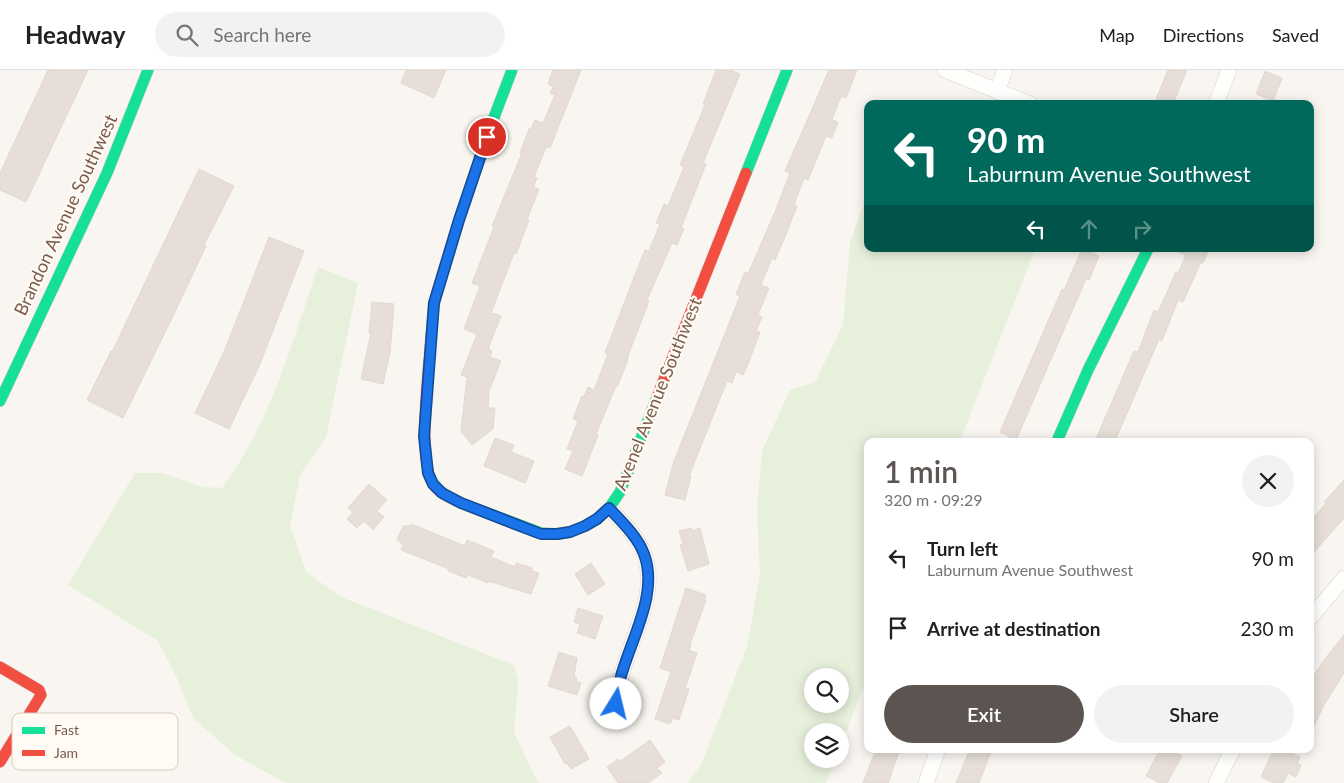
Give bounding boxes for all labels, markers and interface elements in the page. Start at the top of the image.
search box [155,12,505,57]
text: Headway [25,20,125,49]
icon: search [173,21,201,49]
text: Search here [213,23,311,46]
text: Map [1099,24,1135,46]
text: Directions [1163,24,1244,46]
text: Saved [1272,24,1319,46]
street label: Brandon Avenue Southwest [9,110,122,319]
pin [466,116,508,158]
text: 90 m [967,118,1045,160]
icon: left [884,120,949,185]
icon: arrive [473,123,501,151]
text: Laburnum Avenue Southwest [967,160,1251,187]
icon: left [1022,215,1050,243]
icon: ahead [1075,215,1103,243]
icon: right [1128,215,1156,243]
street label: Avenel Avenue Southwest [608,293,706,493]
text: 1 min [884,453,958,489]
button: close [1242,455,1294,507]
text: 320 m · 09:29 [884,490,983,509]
text: Turn left [927,537,998,560]
icon: left [884,544,912,572]
text: 90 m [1251,547,1294,570]
text: Laburnum Avenue Southwest [927,560,1133,579]
icon: arrive [884,614,912,642]
text: Arrive at destination [927,617,1100,640]
text: 230 m [1240,617,1294,640]
map controls [804,668,849,768]
button: search [804,668,849,713]
position arrow [589,677,641,729]
button: Exit [884,685,1084,743]
button: Share [1094,685,1294,743]
legend [12,713,178,770]
text: Fast [54,721,79,738]
button: layers [804,723,849,768]
text: Jam [54,744,78,761]

